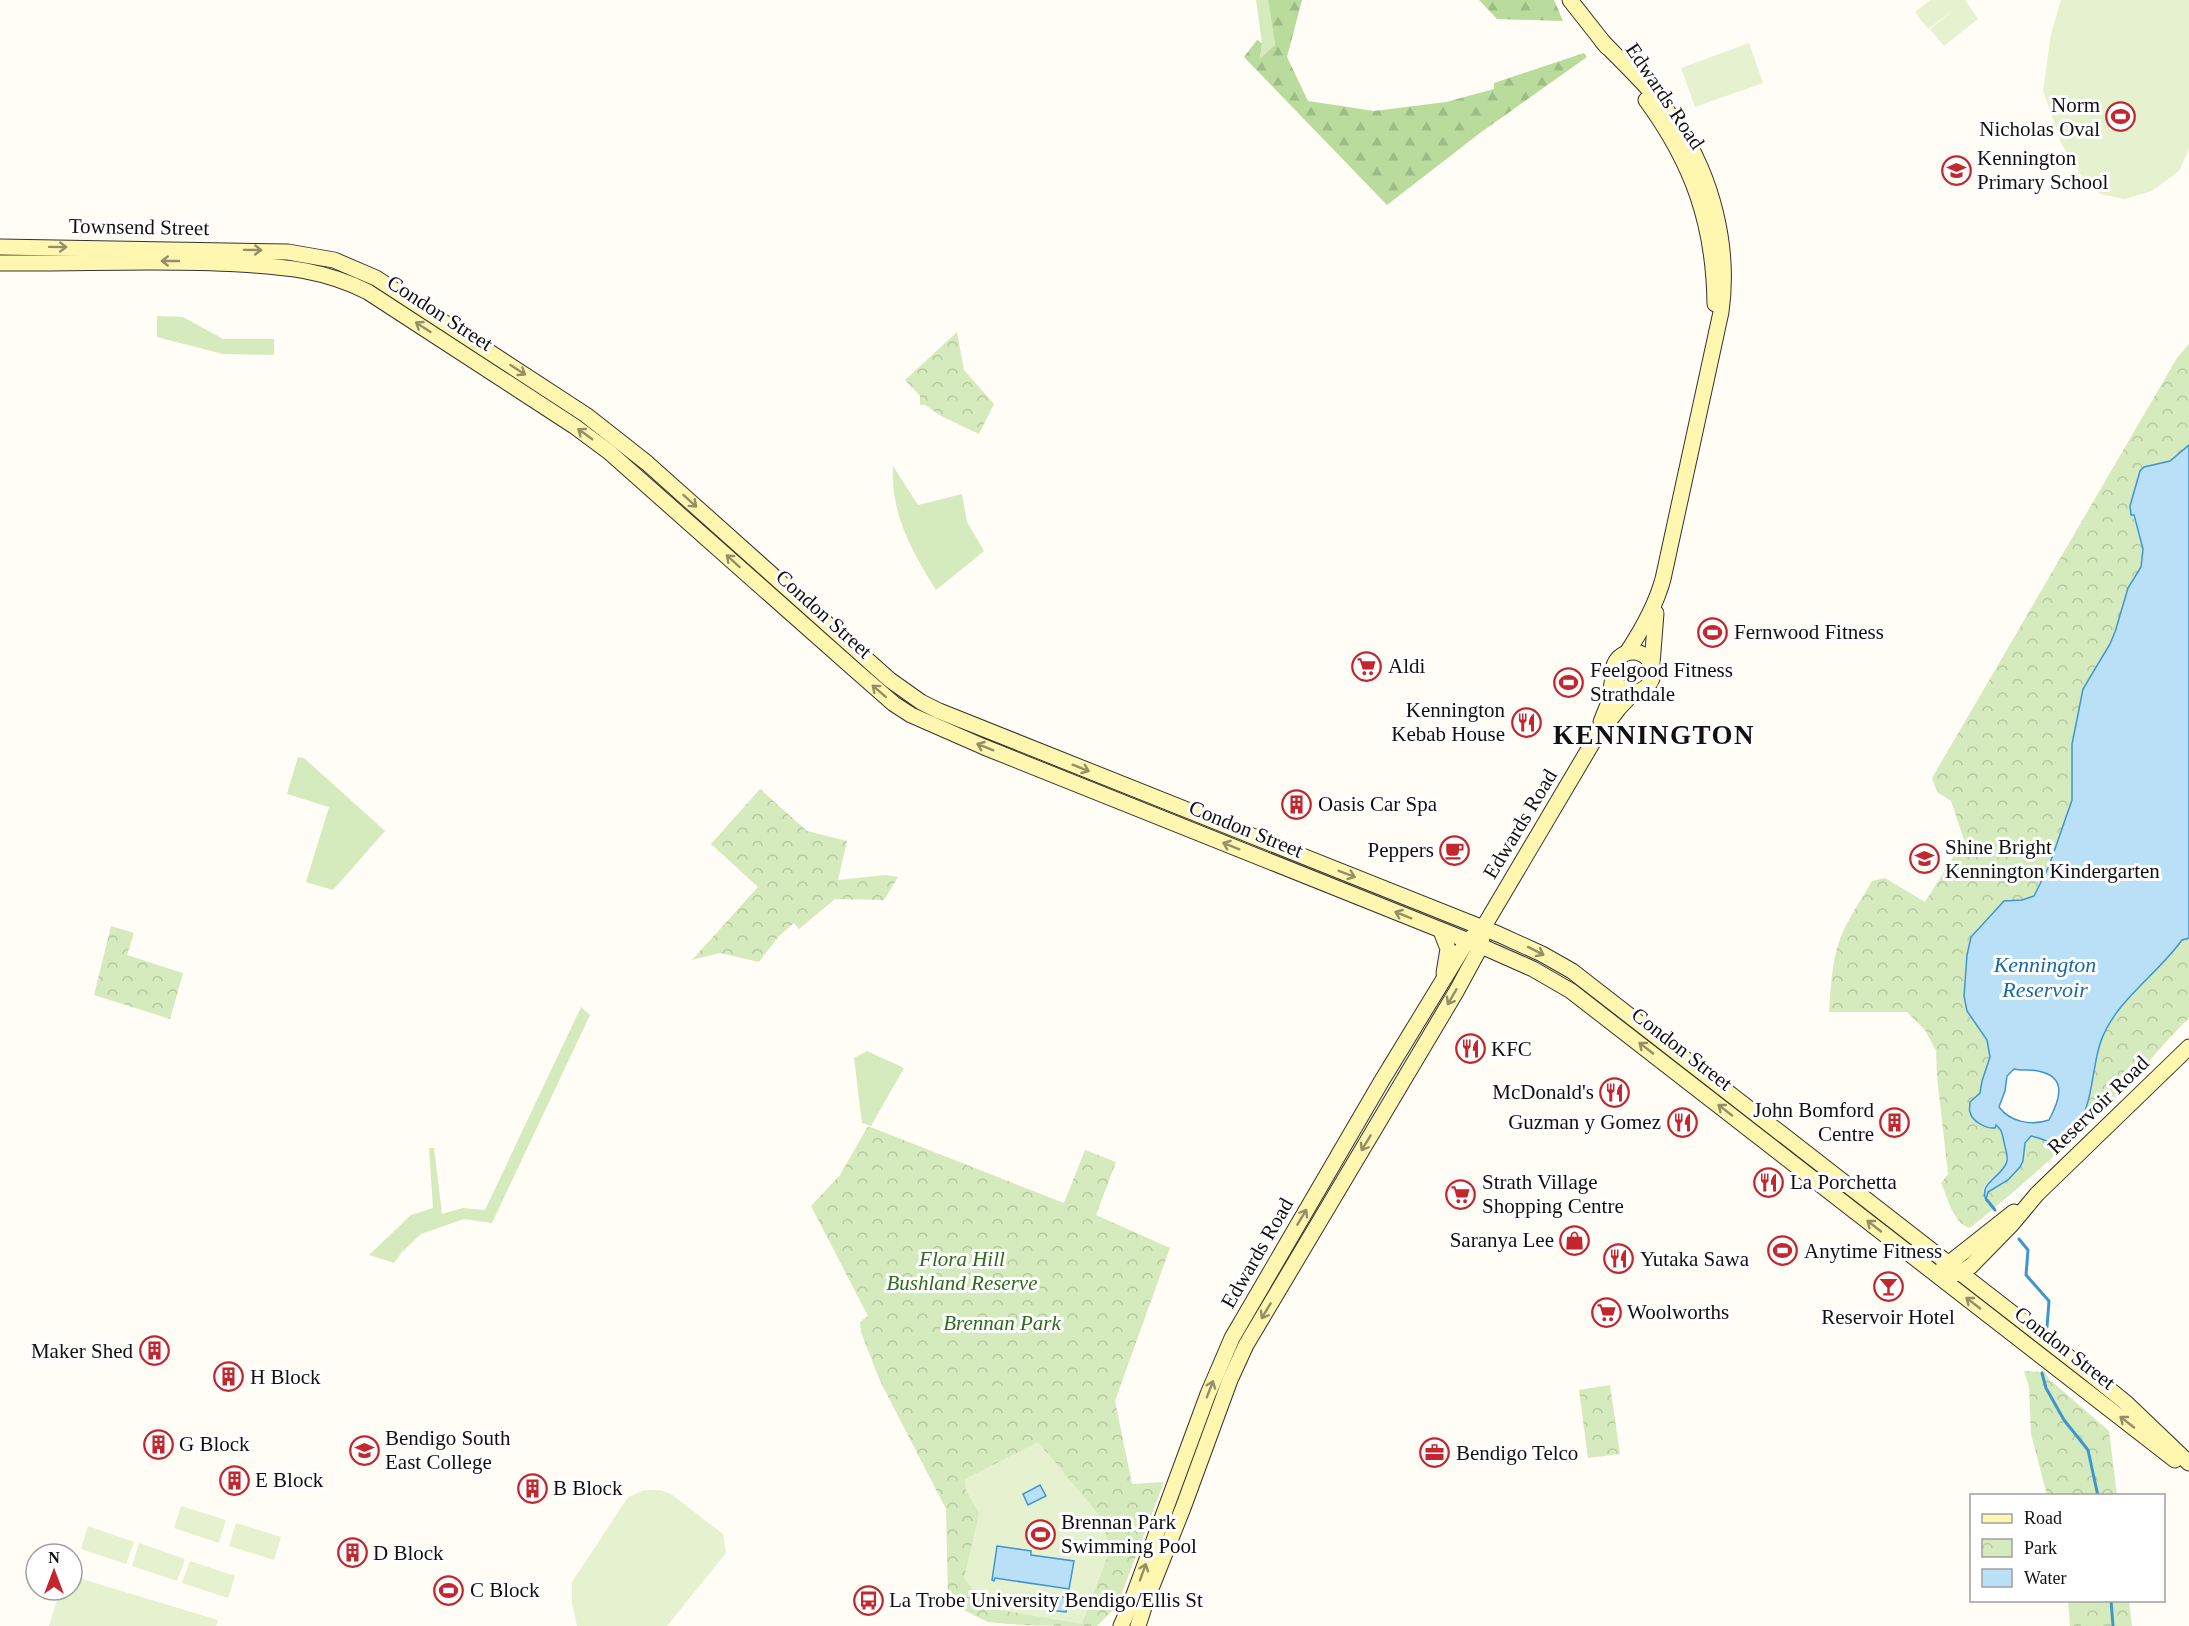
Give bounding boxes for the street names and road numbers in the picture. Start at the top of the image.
street label: Edwards Road [1621,38,1710,154]
street label: Townsend Street [69,214,209,240]
street label: Condon Street [383,270,497,356]
street label: Condon Street [771,565,877,663]
street label: Edwards Road [1478,765,1562,883]
street label: Condon Street [1186,795,1307,863]
street label: Condon Street [1627,1002,1737,1096]
street label: Reservoir Road [2042,1050,2154,1159]
street label: Edwards Road [1216,1193,1298,1312]
street label: Condon Street [2010,1301,2120,1395]

